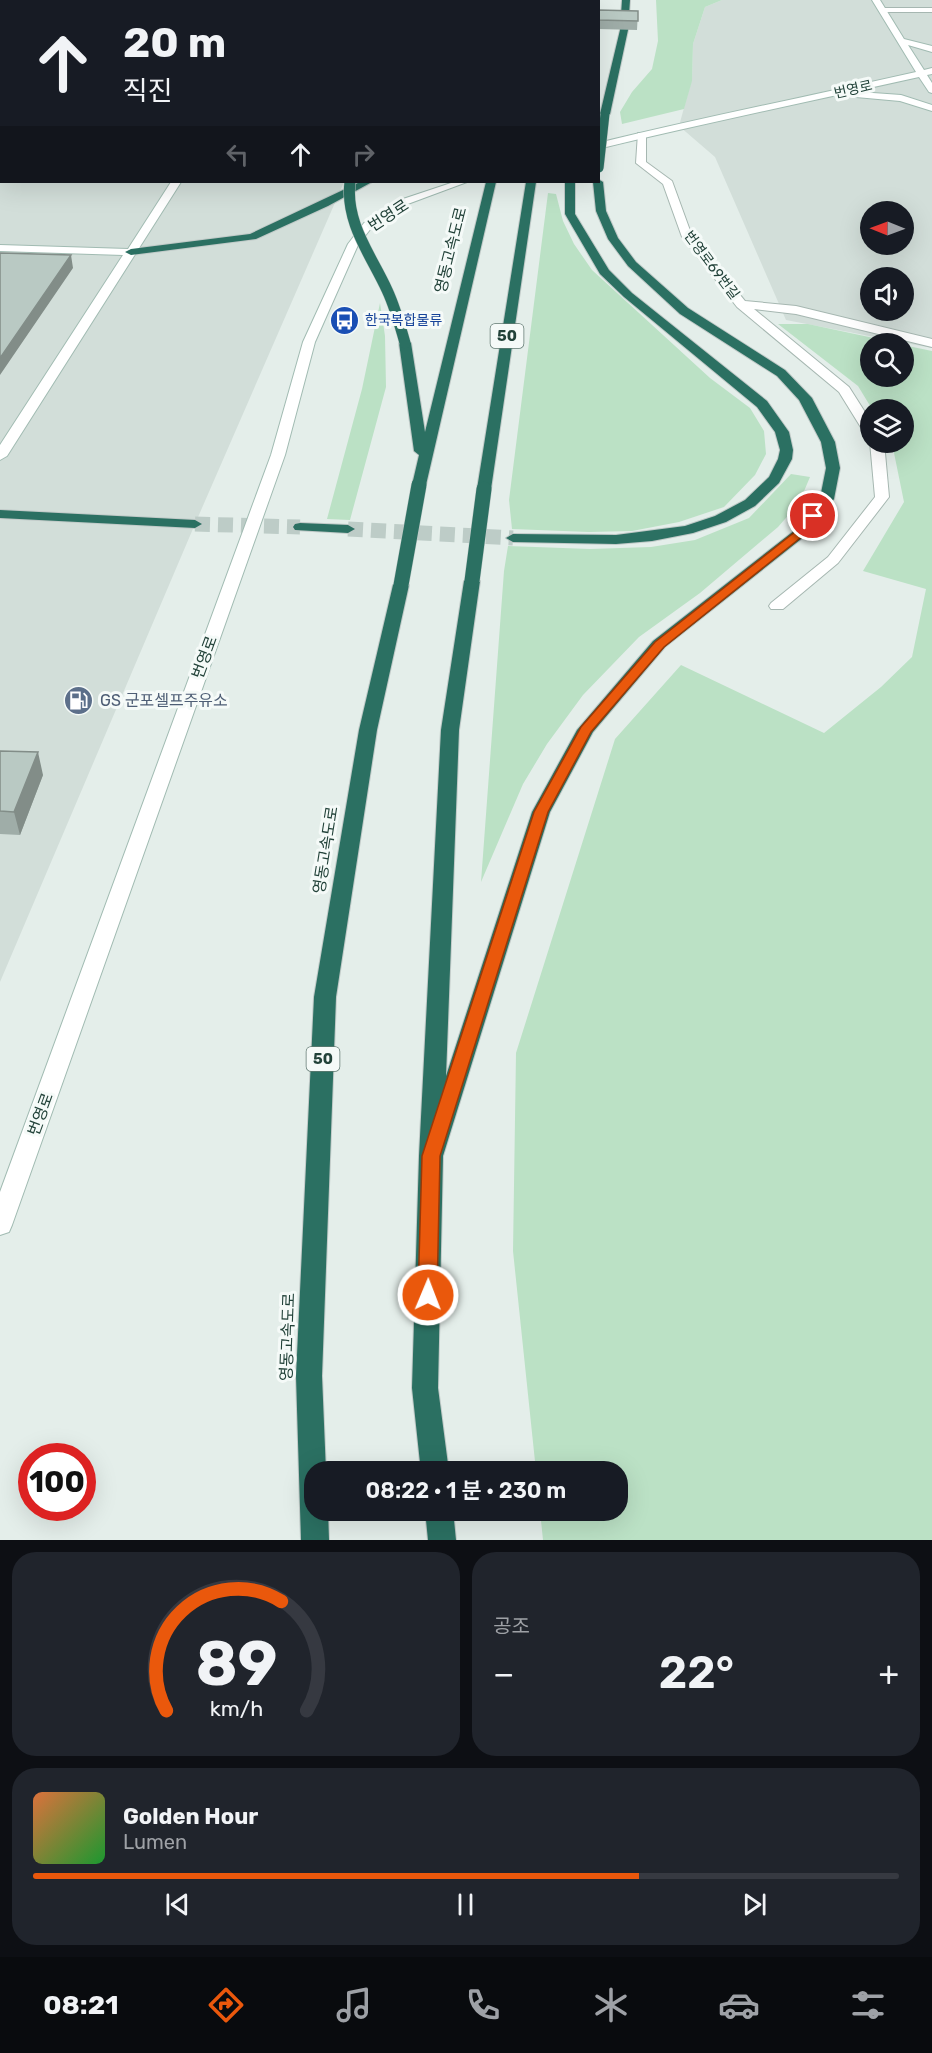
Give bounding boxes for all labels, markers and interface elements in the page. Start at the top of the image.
text: 20 m [123,18,226,68]
icon: ahead [24,24,102,102]
text: 직진 [123,75,173,107]
street label: 번영로 [832,77,874,102]
icon: left [221,138,254,171]
icon: ahead [284,138,317,171]
icon: right [347,138,380,171]
street label: 번영로 [365,195,412,235]
north arrow [860,201,914,255]
map controls [860,201,914,453]
street label: 영동고속도로 [431,205,470,295]
street label: 번영로69번길 [680,228,743,303]
button: sound [860,267,914,321]
bus stop icon: 한국복합물류 [328,304,360,336]
place label: 한국복합물류 [365,312,442,329]
road number: 50 [490,324,524,348]
button: search [860,333,914,387]
button: layers [860,399,914,453]
pin [787,490,838,541]
icon: arrive [796,499,829,532]
street label: 번영로 [188,633,221,681]
fuel station icon: GS 군포셀프주유소 [63,684,95,716]
place label: GS 군포셀프주유소 [100,691,228,710]
street label: 영동고속도로 [309,805,342,895]
road number: 50 [306,1047,340,1071]
street label: 번영로 [24,1090,57,1138]
position arrow [396,1263,460,1327]
street label: 영동고속도로 [276,1292,299,1381]
speed limit sign: 100 [18,1443,96,1521]
text: 08:22 · 1 분 · 230 m [366,1477,566,1504]
text: 공조 [493,1614,530,1638]
text: 89 [195,1627,277,1701]
text: 22° [659,1646,734,1699]
text: − [493,1654,514,1693]
text: + [878,1654,899,1693]
text: km/h [209,1696,263,1721]
text: Golden Hour [123,1803,258,1830]
text: Lumen [123,1830,187,1854]
icon: previous [161,1888,194,1921]
icon: pause [449,1888,482,1921]
icon: next [738,1888,771,1921]
icon: directions [205,1984,247,2026]
icon: music [333,1984,375,2026]
icon: phone [462,1984,504,2026]
icon: climate [590,1984,632,2026]
icon: car [718,1984,760,2026]
icon: filters [847,1984,889,2026]
text: 08:21 [43,1989,119,2021]

